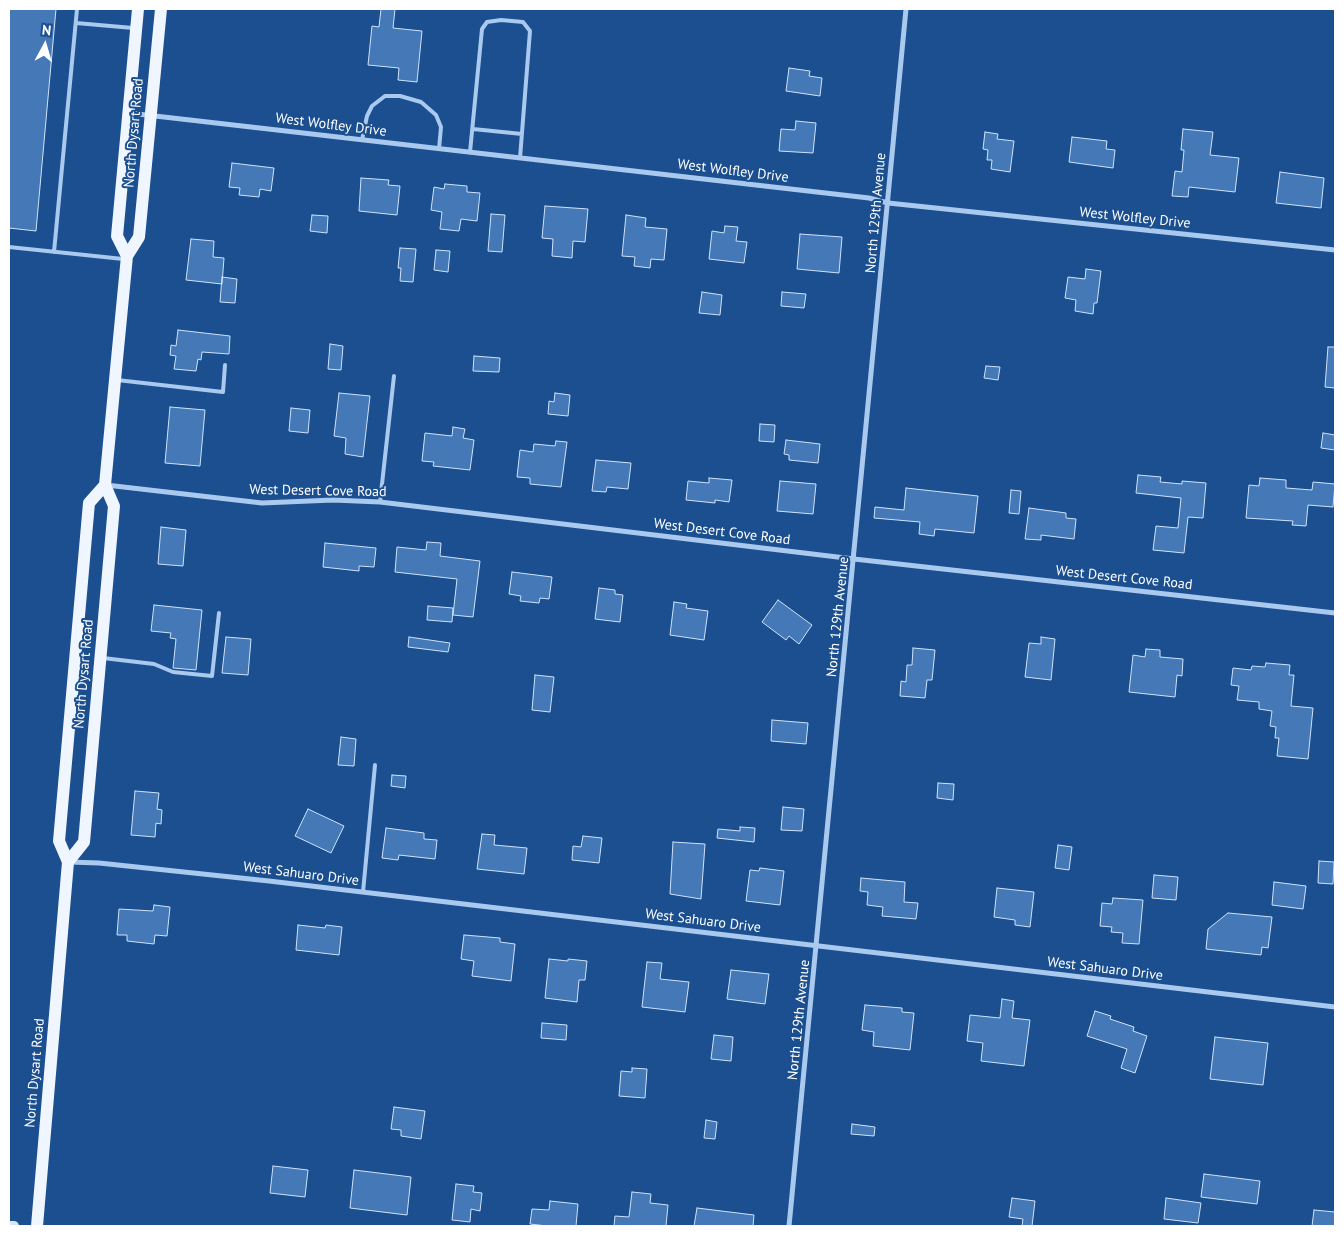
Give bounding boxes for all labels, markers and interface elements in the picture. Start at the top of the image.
north arrow [20,20,70,70]
text: N [41,21,52,40]
street label: North Dysart Road [121,78,147,188]
street label: West Wolfley Drive [275,110,387,140]
street label: North 129th Avenue [862,152,890,274]
street label: West Wolfley Drive [677,156,789,186]
street label: West Wolfley Drive [1079,204,1191,232]
street label: West Desert Cove Road [249,481,387,501]
street label: West Desert Cove Road [653,515,791,549]
street label: North 129th Avenue [823,556,853,678]
street label: West Desert Cove Road [1055,562,1193,594]
street label: North Dysart Road [71,619,97,729]
street label: West Sahuaro Drive [242,859,360,889]
street label: West Sahuaro Drive [644,906,762,936]
street label: West Sahuaro Drive [1046,954,1164,984]
street label: North 129th Avenue [784,959,814,1081]
street label: North Dysart Road [22,1018,48,1128]

